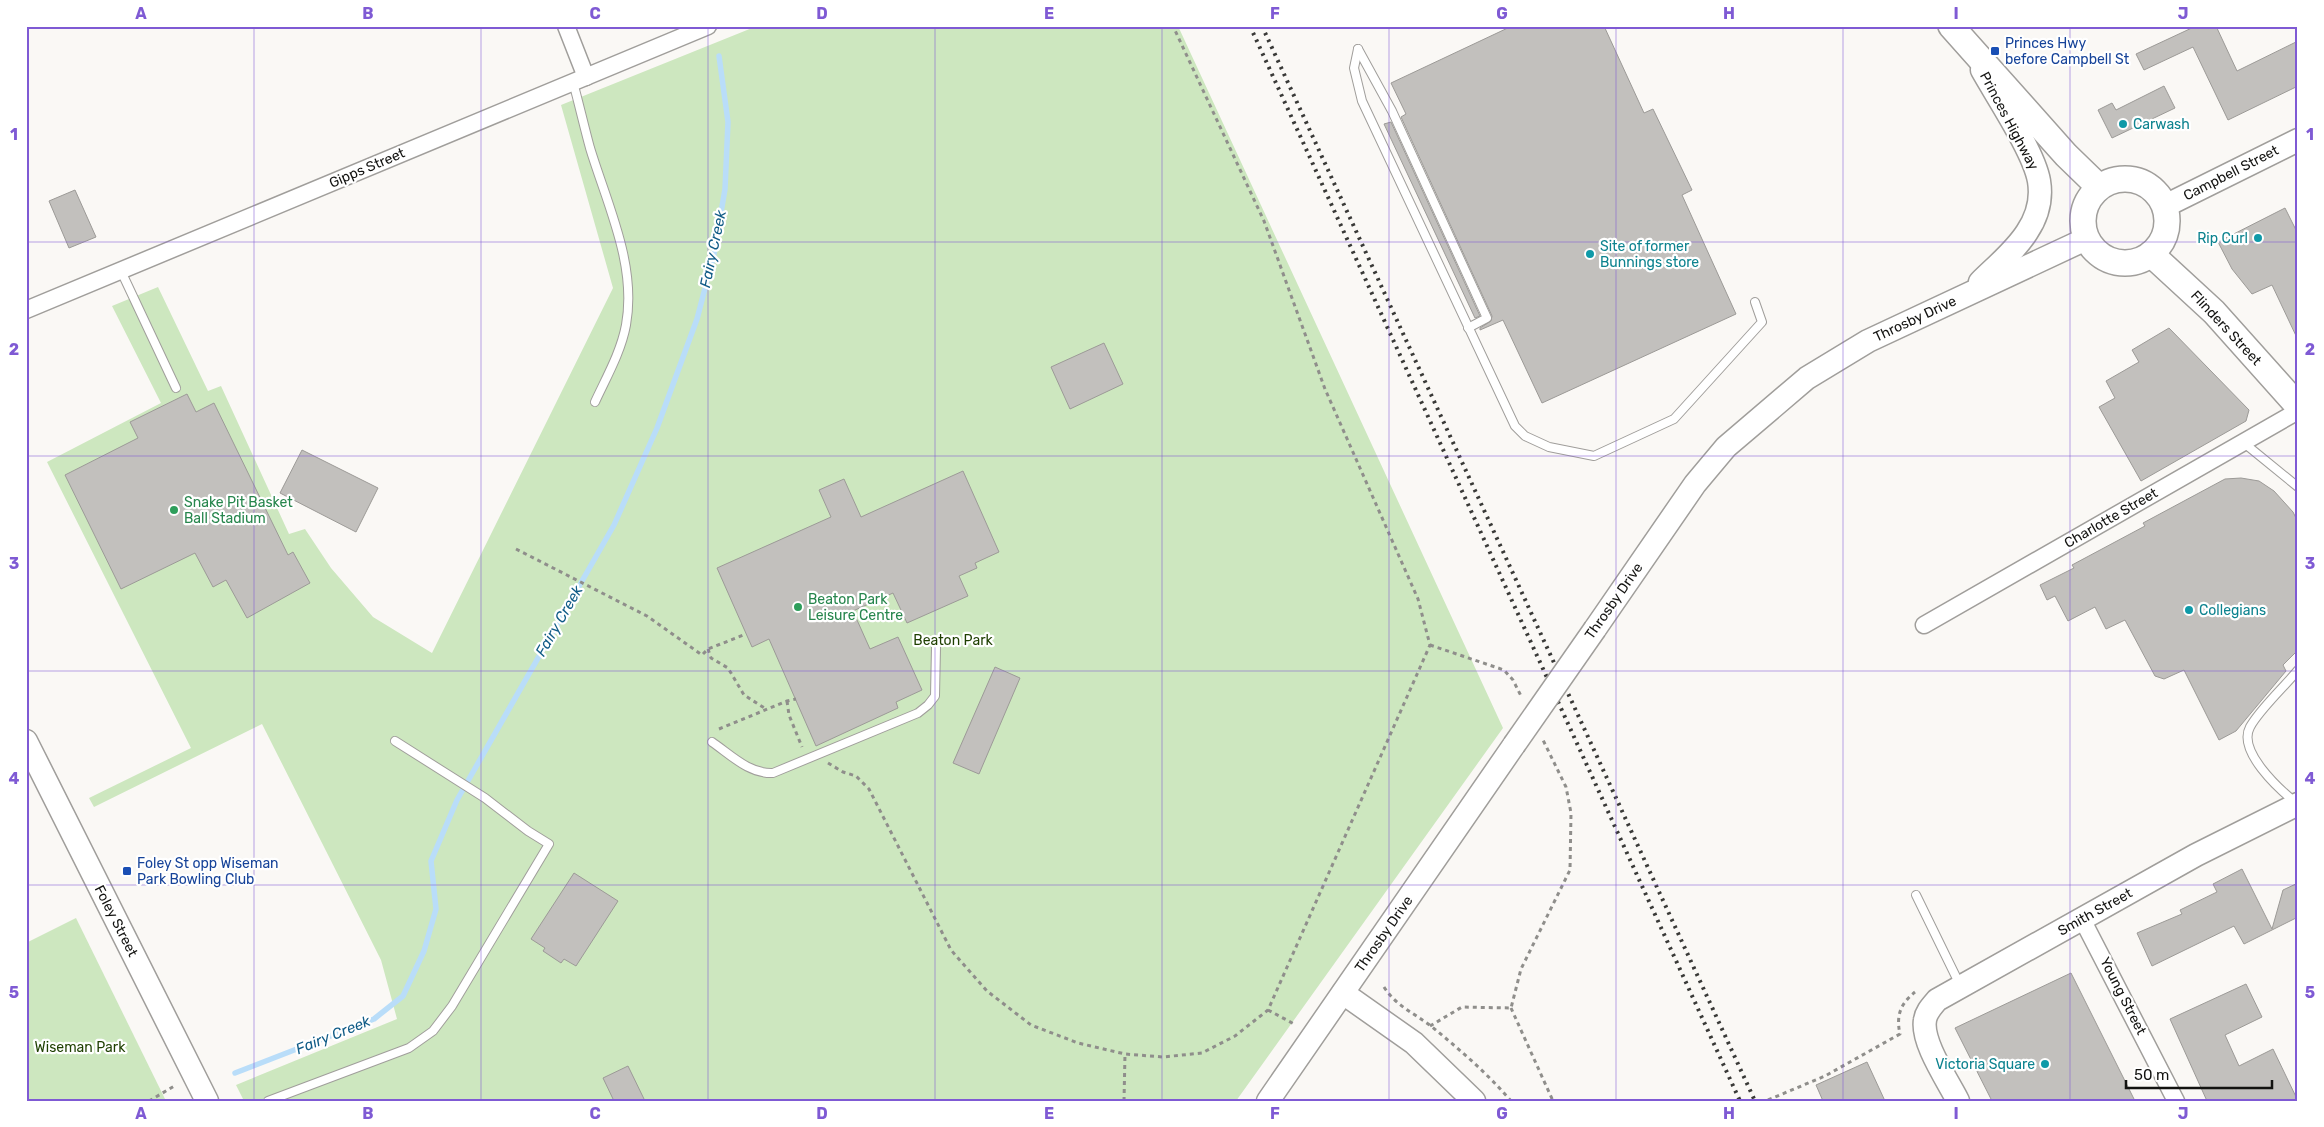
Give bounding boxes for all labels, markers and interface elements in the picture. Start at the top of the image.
text: A [135,4,147,23]
text: B [362,4,374,23]
text: C [589,4,601,23]
text: D [816,4,828,23]
text: E [1044,4,1054,23]
text: F [1270,4,1280,23]
text: G [1496,4,1508,23]
text: H [1723,4,1735,23]
text: I [1953,4,1959,23]
text: J [2178,4,2188,23]
place label: Princes Hwy before Campbell St [2005,35,2130,68]
marker: Princes Hwy before Campbell St [1989,45,2001,57]
street label: Princes Highway [1976,69,2042,173]
place label: Carwash [2133,116,2190,133]
marker: Carwash [2117,118,2129,130]
text: 1 [10,125,18,144]
text: 1 [2306,125,2314,144]
street label: Campbell Street [2180,141,2282,204]
street label: Gipps Street [327,144,408,192]
water label: Fairy Creek [696,208,730,289]
place label: Rip Curl [2197,230,2248,247]
marker: Rip Curl [2252,232,2264,244]
place label: Site of former Bunnings store [1600,238,1699,271]
marker: Site of former Bunnings store [1584,248,1596,260]
street label: Flinders Street [2187,287,2265,369]
street label: Throsby Drive [1871,292,1959,346]
text: 2 [9,340,19,359]
text: 2 [2305,340,2315,359]
street label: Charlotte Street [2061,484,2161,552]
place label: Snake Pit Basket Ball Stadium [184,494,293,527]
marker: Snake Pit Basket Ball Stadium [168,504,180,516]
text: 3 [9,554,19,573]
text: 3 [2305,554,2315,573]
street label: Throsby Drive [1581,559,1647,642]
water label: Fairy Creek [532,582,587,660]
place label: Beaton Park Leisure Centre [808,591,903,624]
marker: Beaton Park Leisure Centre [792,601,804,613]
place label: Collegians [2199,602,2266,619]
marker: Collegians [2183,604,2195,616]
park label: Beaton Park [913,632,993,649]
text: 4 [9,769,20,788]
text: 4 [2305,769,2316,788]
place label: Foley St opp Wiseman Park Bowling Club [137,855,279,888]
marker: Foley St opp Wiseman Park Bowling Club [121,865,133,877]
street label: Foley Street [91,882,142,960]
street label: Smith Street [2055,884,2136,939]
street label: Throsby Drive [1351,892,1417,975]
street label: Young Street [2096,954,2150,1038]
text: 5 [9,983,19,1002]
text: 5 [2305,983,2315,1002]
water label: Fairy Creek [293,1012,373,1058]
park label: Wiseman Park [35,1039,126,1056]
place label: Victoria Square [1935,1056,2035,1073]
scale bar [2126,1057,2273,1089]
marker: Victoria Square [2039,1058,2051,1070]
text: 50 m [2134,1066,2169,1084]
text: A [135,1104,147,1123]
text: B [362,1104,374,1123]
text: C [589,1104,601,1123]
text: D [816,1104,828,1123]
text: E [1044,1104,1054,1123]
text: F [1270,1104,1280,1123]
text: G [1496,1104,1508,1123]
text: H [1723,1104,1735,1123]
text: I [1953,1104,1959,1123]
text: J [2178,1104,2188,1123]

